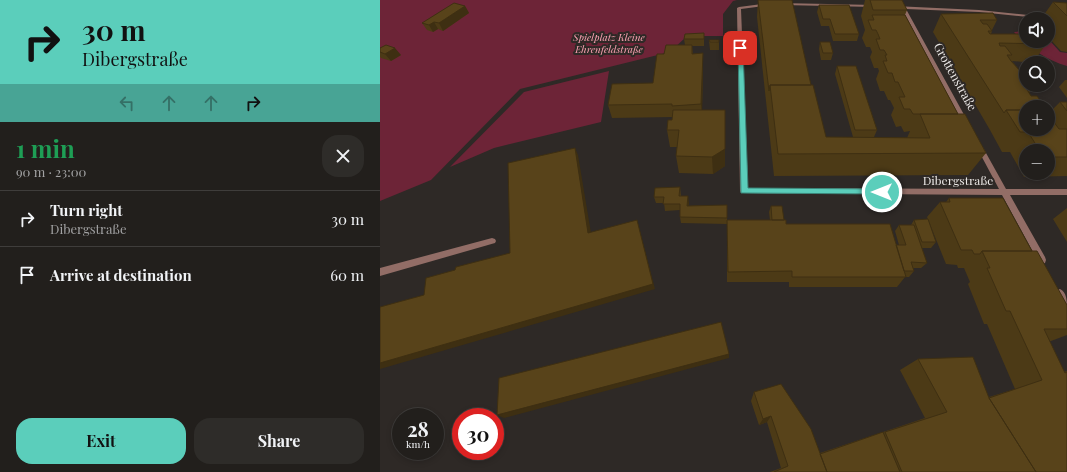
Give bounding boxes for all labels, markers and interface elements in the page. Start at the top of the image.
text: 30 m [82,11,146,48]
map controls [1019,12,1055,180]
button: sound [1019,12,1055,48]
icon: right [16,16,68,68]
park label: Spielplatz Kleine Ehrenfeldstraße [572,30,646,56]
pin [723,31,757,65]
icon: arrive [729,37,751,59]
street label: Grottenstraße [931,40,981,113]
text: Dibergstraße [82,47,188,71]
button: search [1019,56,1055,92]
icon: left [116,92,138,114]
icon: ahead [158,92,180,114]
icon: ahead [200,92,222,114]
icon: right [242,92,264,114]
button: + [1019,100,1055,136]
text: 1 min [16,132,75,164]
button: close [322,135,364,177]
button: − [1019,144,1055,180]
text: 90 m · 23:00 [16,163,86,180]
position arrow [861,171,903,213]
street label: Dibergstraße [923,172,993,188]
text: Turn right [50,200,123,220]
icon: right [16,208,38,230]
text: 30 m [331,209,364,229]
text: Dibergstraße [50,220,127,237]
icon: arrive [16,264,38,286]
text: Arrive at destination [50,265,192,285]
text: 60 m [330,265,364,285]
speed limit sign: 30 [452,408,504,460]
text: 28 [407,415,429,442]
button: Exit [16,418,186,464]
button: Share [194,418,364,464]
text: km/h [406,437,430,451]

